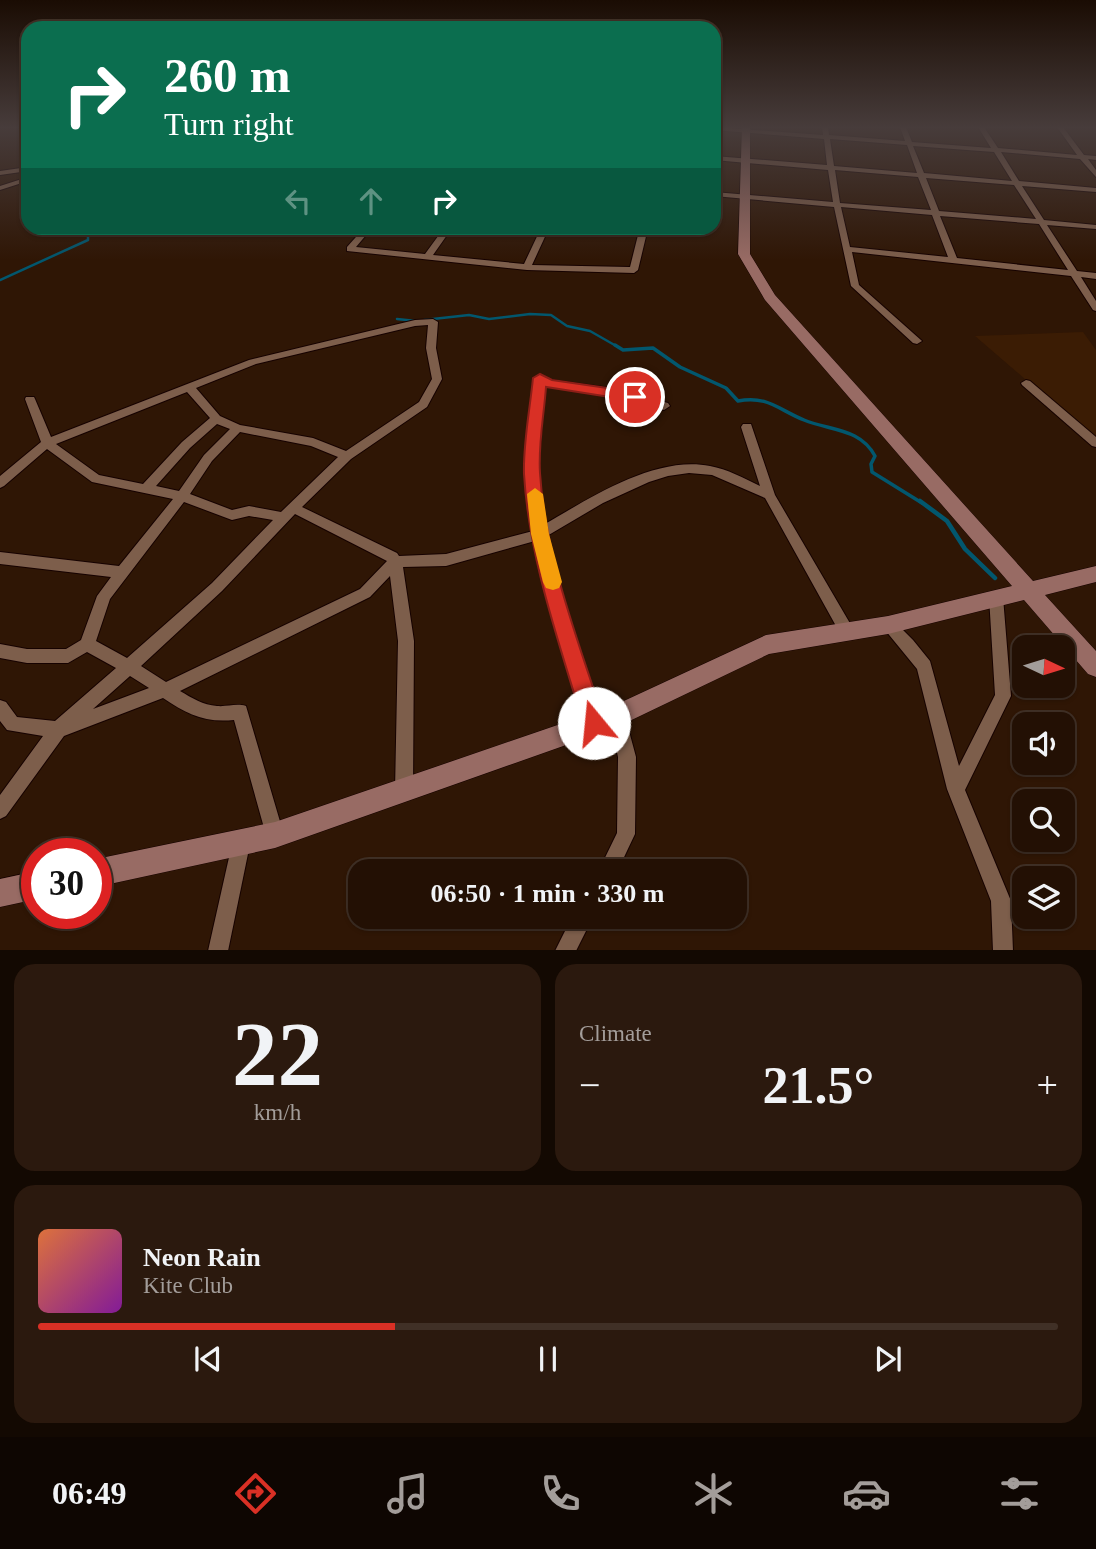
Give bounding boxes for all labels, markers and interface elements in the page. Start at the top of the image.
text: 260 m [164,48,291,103]
icon: right [49,49,140,140]
text: Turn right [164,106,294,142]
icon: left [279,182,317,220]
icon: ahead [352,182,390,220]
icon: right [425,182,463,220]
pin [605,367,665,427]
icon: arrive [616,378,654,416]
north arrow [1012,635,1074,698]
map controls [1012,635,1075,929]
position arrow [557,686,631,760]
button: sound [1012,712,1075,775]
button: search [1012,789,1075,852]
speed limit sign: 30 [21,838,112,929]
button: layers [1012,866,1075,929]
text: 06:50 · 1 min · 330 m [431,879,665,908]
text: 22 [232,1004,323,1105]
text: Climate [579,1021,652,1046]
text: 21.5° [763,1057,874,1114]
text: − [579,1064,600,1106]
text: + [1037,1064,1058,1106]
text: km/h [254,1100,301,1125]
text: Neon Rain [143,1243,261,1272]
text: Kite Club [143,1273,233,1298]
icon: previous [189,1340,227,1378]
icon: pause [529,1340,567,1378]
icon: next [869,1340,907,1378]
icon: directions [231,1469,280,1518]
icon: music [383,1469,432,1518]
icon: phone [536,1469,585,1518]
icon: climate [689,1469,738,1518]
icon: car [842,1469,891,1518]
icon: filters [995,1469,1044,1518]
text: 06:49 [52,1475,127,1511]

